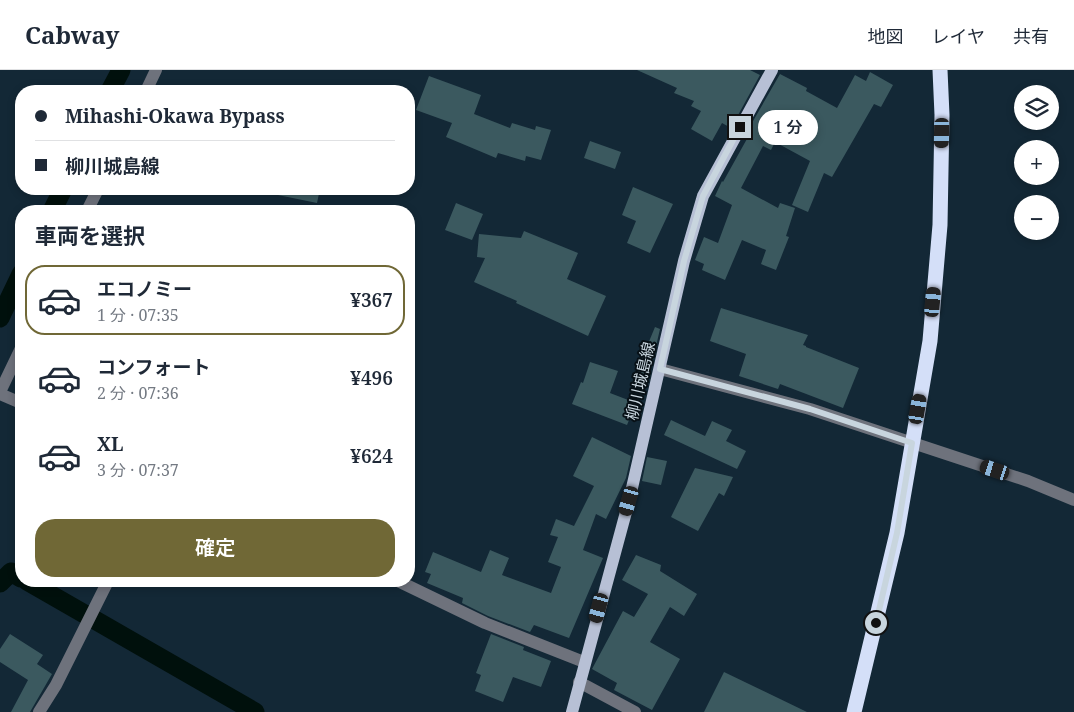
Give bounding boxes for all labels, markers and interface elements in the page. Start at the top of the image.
text: Cabway [25,18,119,51]
text: 地図 [868,24,904,48]
text: レイヤ [932,24,985,48]
text: 共有 [1013,24,1049,48]
map controls [1014,85,1059,240]
button: layers [1014,85,1059,130]
text: Mihashi-Okawa Bypass [65,103,285,129]
callout: 1 分 [758,110,818,144]
route end [729,116,751,138]
text: 1 分 [773,116,803,138]
car [934,118,949,148]
button: + [1014,140,1059,185]
text: 柳川城島線 [65,153,160,179]
button: − [1014,195,1059,240]
text: 車両を選択 [35,220,145,250]
text: エコノミー [97,276,192,302]
icon: car [37,278,82,323]
car [924,286,941,318]
text: ¥367 [350,287,393,313]
text: 1 分 · 07:35 [97,304,179,326]
street label: 柳川城島線 [620,340,660,422]
text: コンフォート [97,354,210,380]
icon: car [37,356,82,401]
text: ¥496 [350,365,393,391]
text: 2 分 · 07:36 [97,382,179,404]
car [908,393,927,425]
text: XL [97,431,123,457]
icon: car [37,434,82,479]
text: ¥624 [350,443,393,469]
car [978,458,1011,482]
text: 3 分 · 07:37 [97,459,179,481]
car [617,485,640,517]
button: 確定 [35,519,395,577]
car [587,592,610,624]
route start [865,612,887,634]

